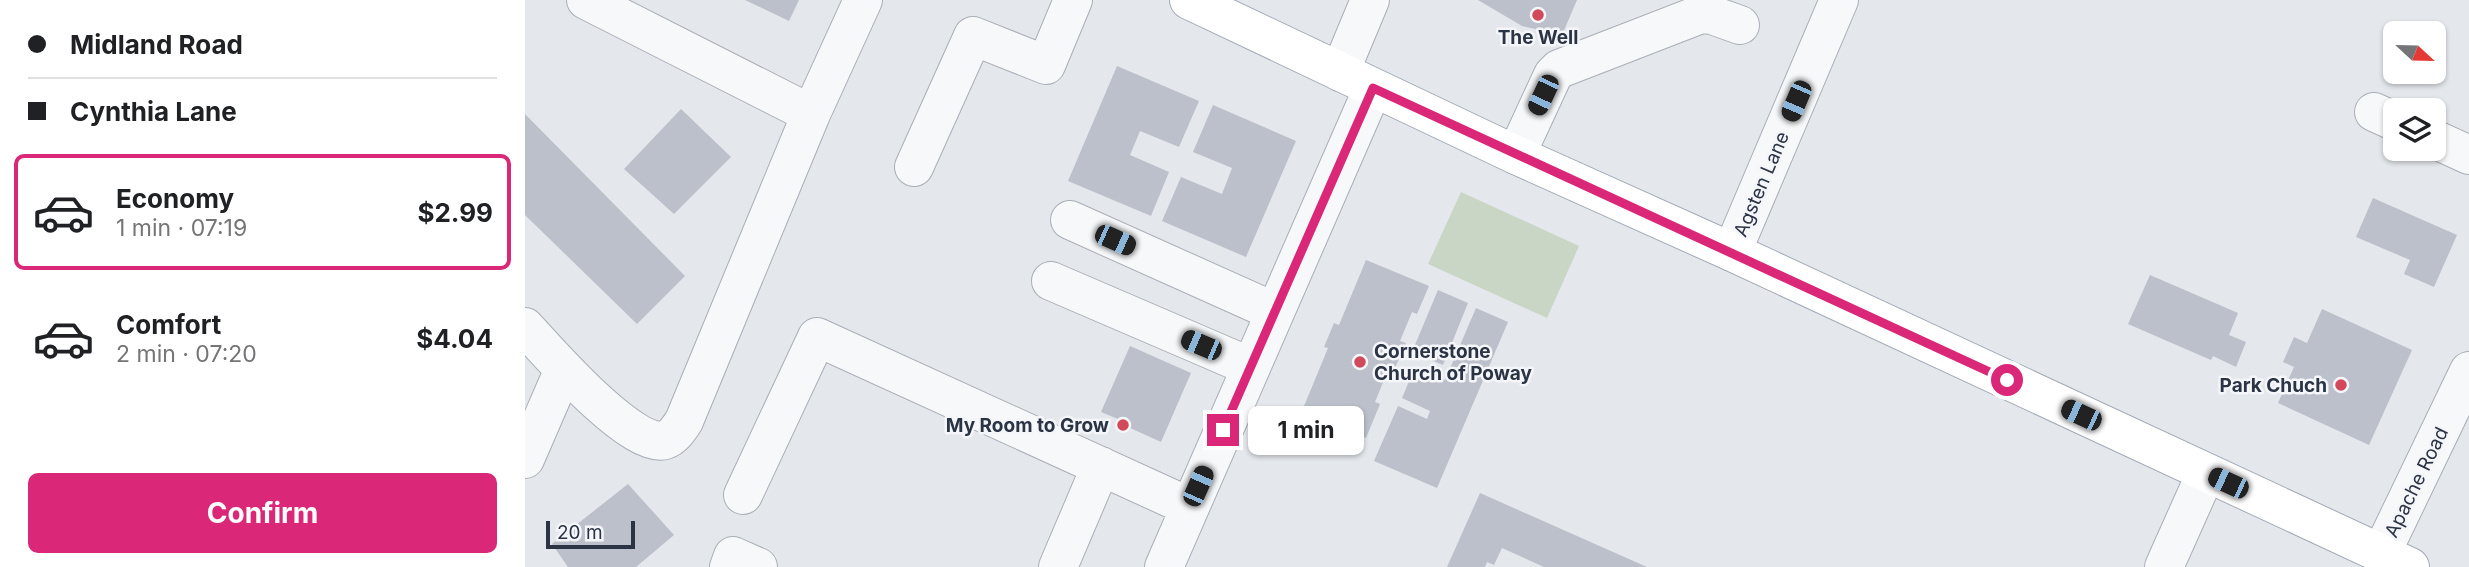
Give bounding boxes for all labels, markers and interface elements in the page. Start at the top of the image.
marker: The Well [1530,7,1546,23]
north arrow [2383,21,2447,84]
map controls [2383,21,2446,161]
place label: The Well [1498,26,1578,49]
text: Midland Road [70,29,243,60]
car [1525,72,1562,118]
car [1779,78,1814,124]
text: Cynthia Lane [70,96,237,127]
button: layers [2383,98,2446,161]
street label: Agsten Lane [1729,128,1794,240]
icon: car [32,181,95,244]
text: Economy [116,183,234,214]
text: $2.99 [417,197,493,228]
text: 1 min · 07:19 [116,214,247,242]
car [1092,222,1139,258]
icon: car [32,307,95,370]
text: Comfort [116,309,221,340]
text: $4.04 [416,323,493,354]
car [1178,327,1225,363]
text: 2 min · 07:20 [116,340,257,368]
place label: Cornerstone Church of Poway [1374,340,1533,385]
marker: Cornerstone Church of Poway [1352,354,1368,370]
route start [1991,364,2023,396]
place label: Park Chuch [2220,374,2327,397]
marker: Park Chuch [2333,377,2349,393]
car [2058,397,2105,433]
callout: 1 min [1247,406,1363,454]
place label: My Room to Grow [946,414,1109,437]
route end [1207,414,1239,446]
text: 1 min [1278,416,1334,444]
marker: My Room to Grow [1115,417,1131,433]
street label: Apache Road [2380,423,2453,541]
car [1180,463,1217,509]
car [2205,465,2252,501]
button: Confirm [28,473,497,553]
scale bar [546,518,635,550]
text: 20 m [557,521,603,544]

